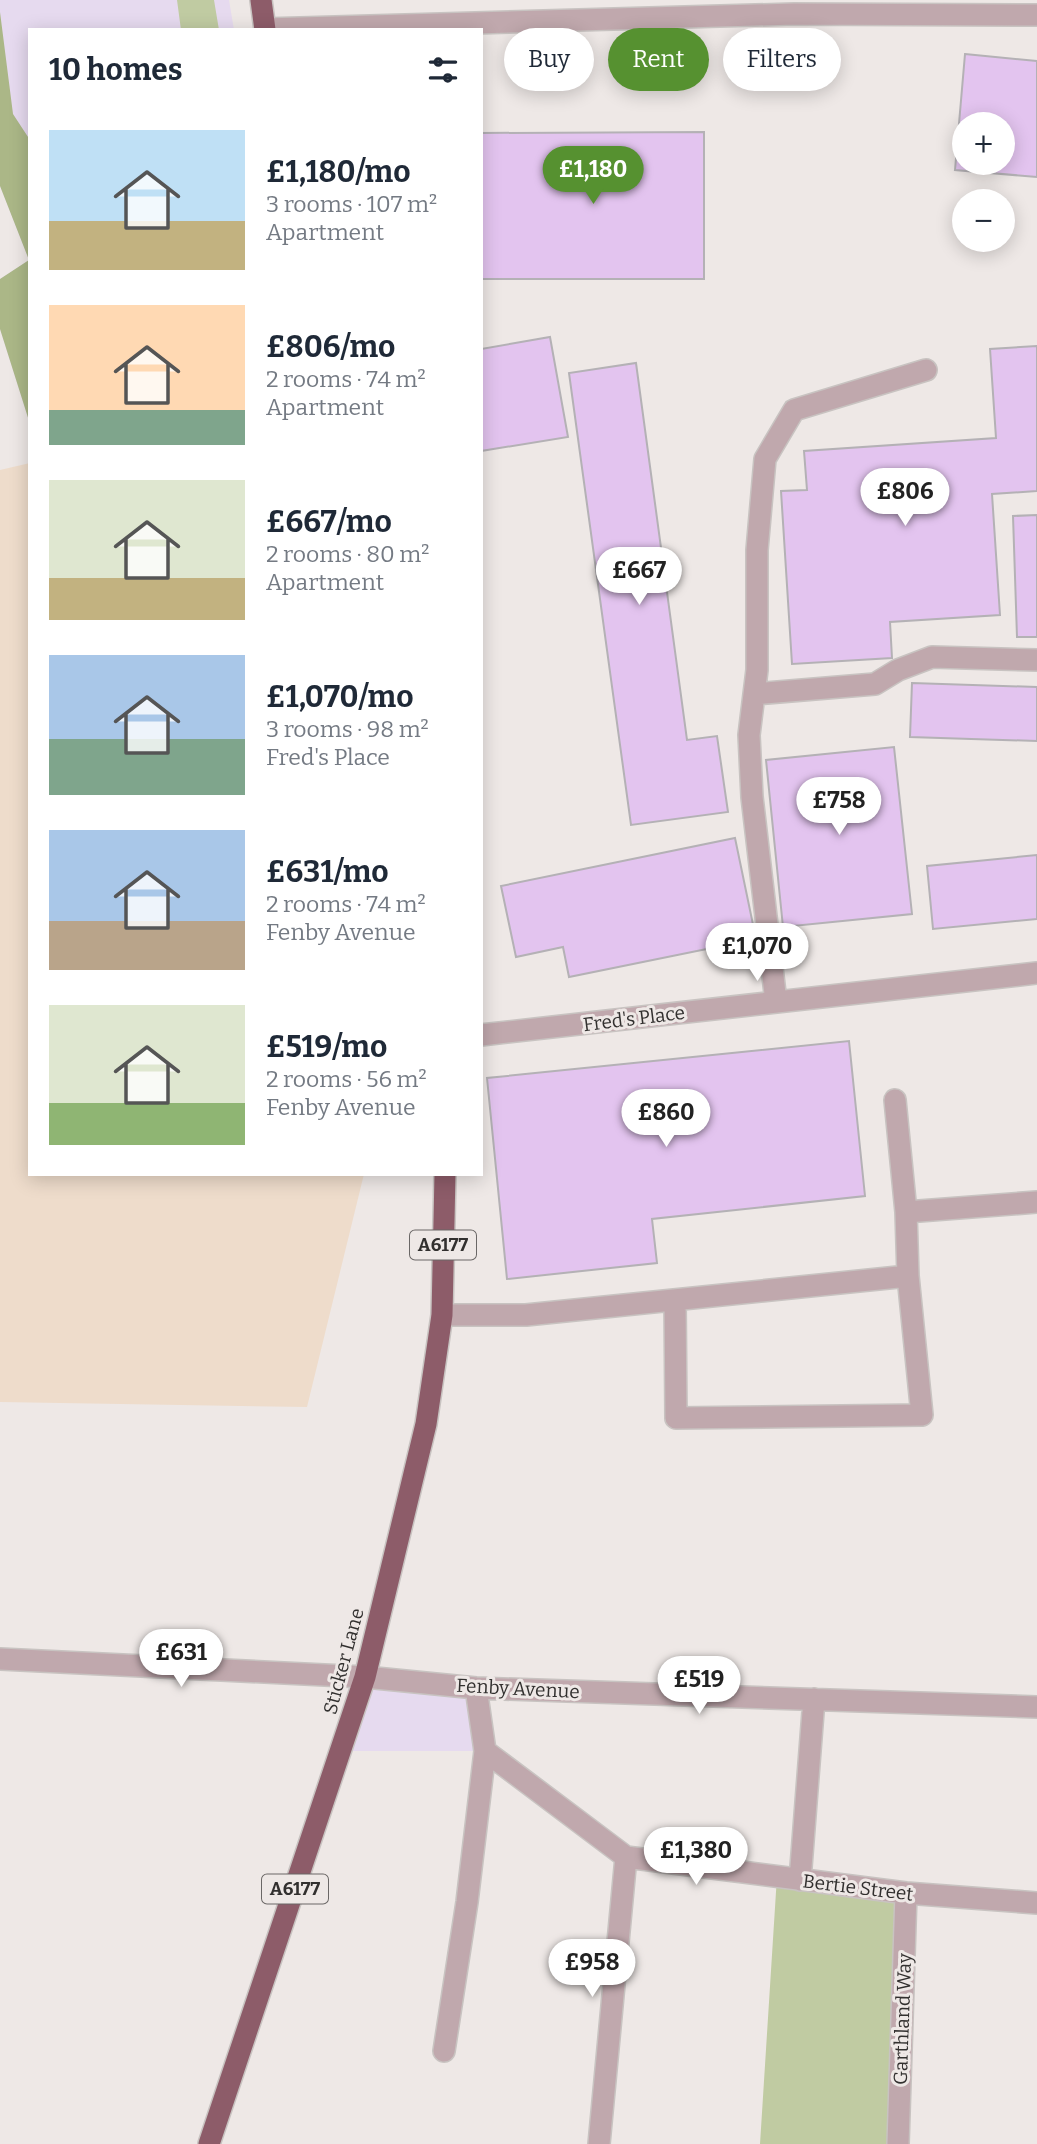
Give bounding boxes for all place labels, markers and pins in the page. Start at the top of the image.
pin: £1,180 [536,146,650,206]
pin: £806 [864,468,946,528]
pin: £667 [598,548,680,607]
pin: £758 [798,778,880,837]
pin: £1,070 [700,923,814,983]
pin: £860 [625,1090,707,1149]
pin: £631 [140,1630,222,1689]
pin: £519 [658,1656,740,1716]
pin: £1,380 [639,1828,753,1887]
pin: £958 [551,1940,633,1999]

